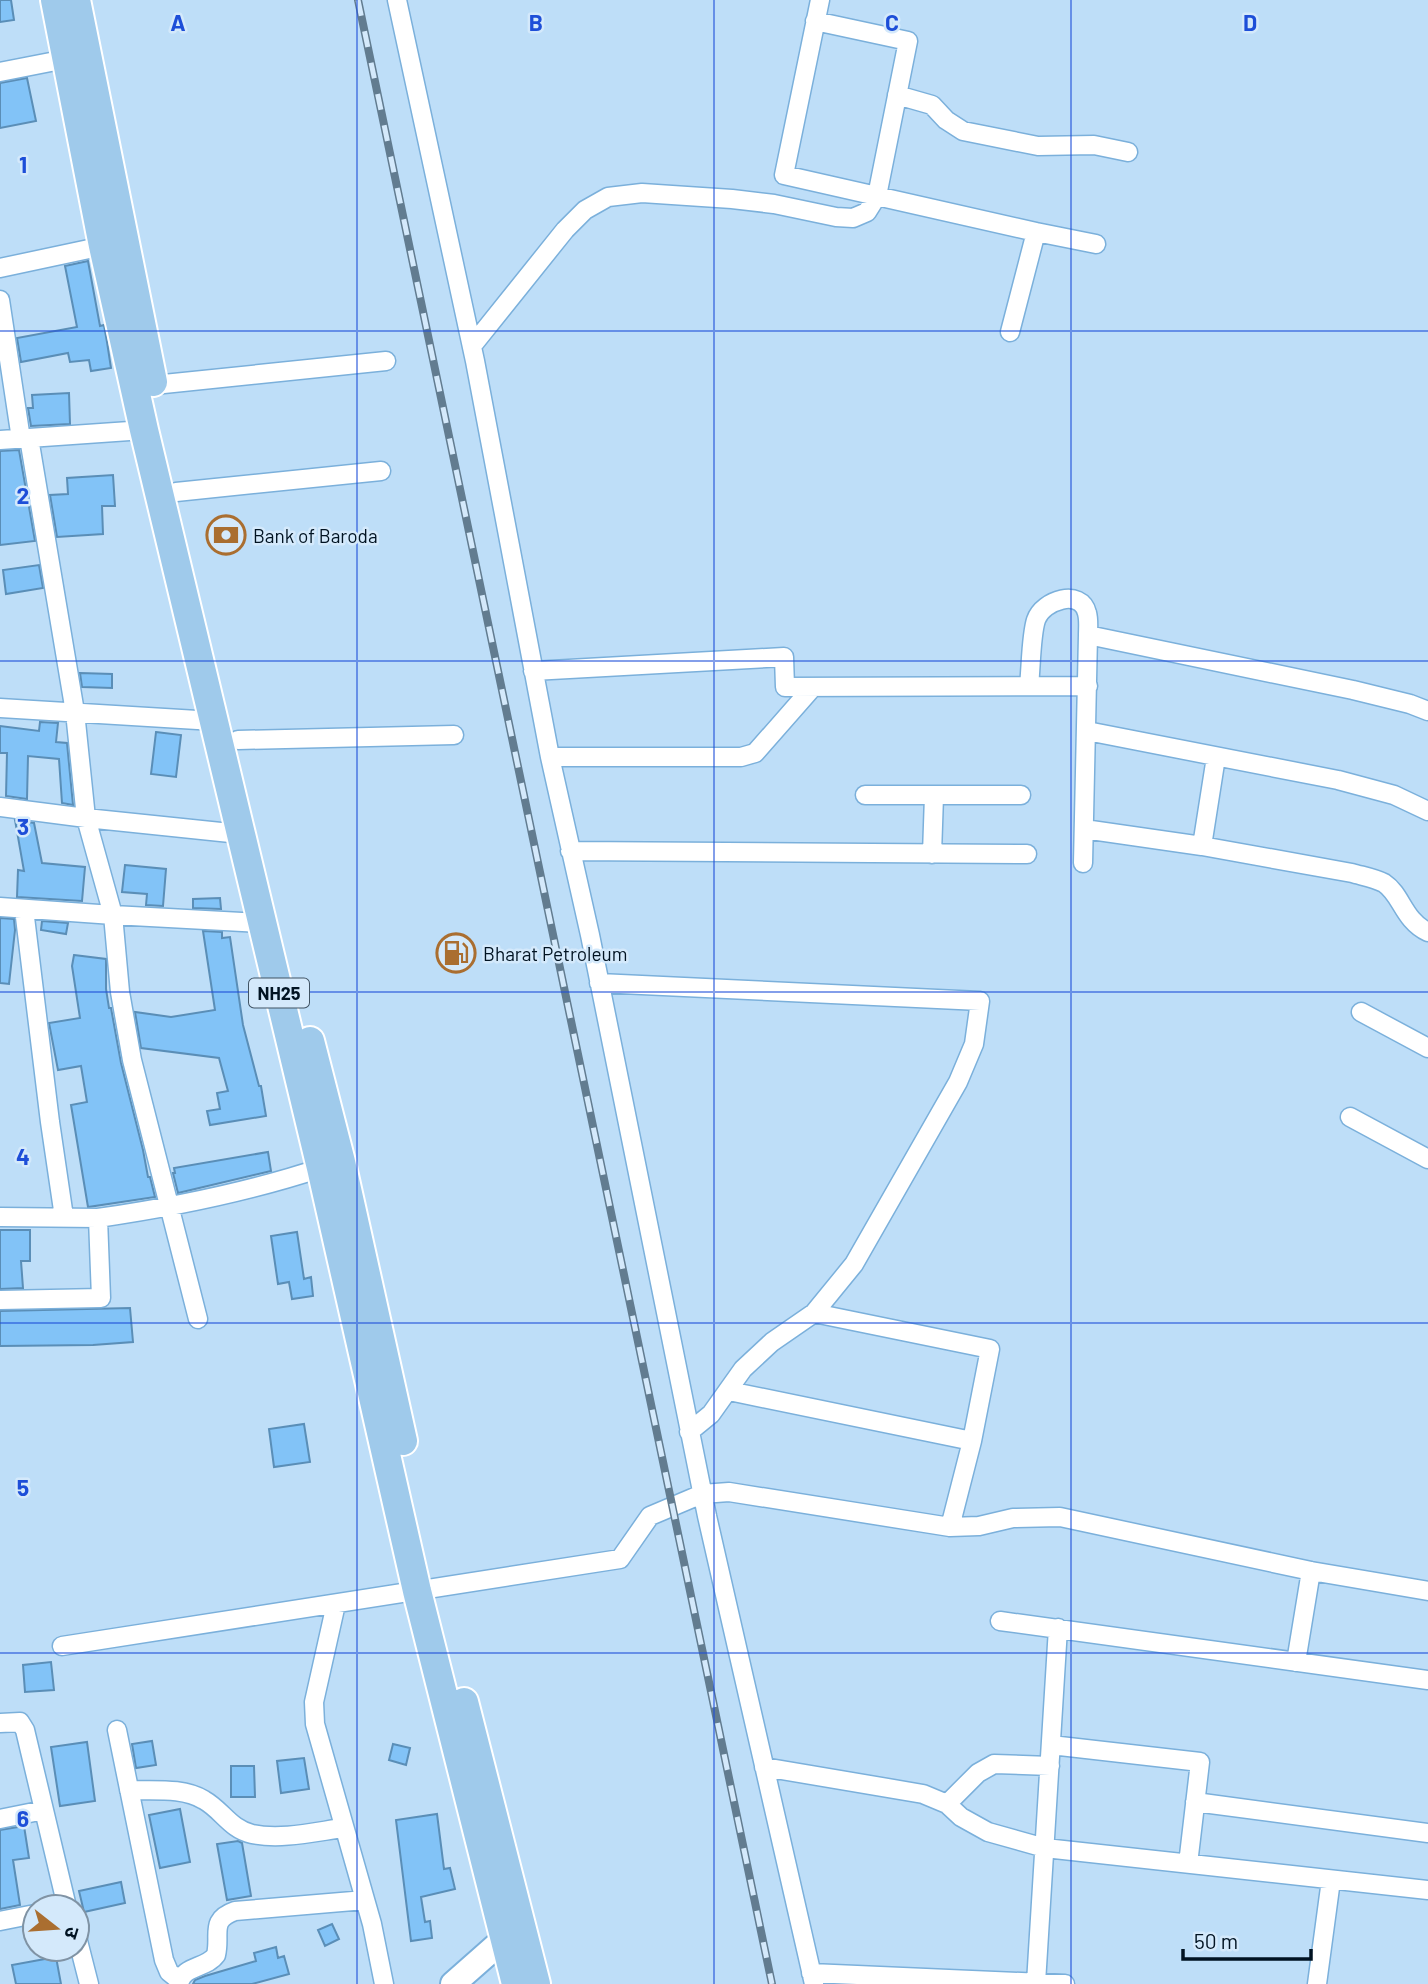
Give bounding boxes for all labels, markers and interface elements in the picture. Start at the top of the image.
text: A [170,8,186,36]
text: B [529,8,543,36]
text: C [885,8,899,36]
text: D [1243,8,1257,36]
text: 1 [19,150,27,178]
text: 2 [17,481,29,509]
bank icon: Bank of Baroda [205,514,247,556]
place label: Bank of Baroda [253,524,378,547]
text: 3 [17,812,29,840]
fuel station icon: Bharat Petroleum [435,932,477,974]
place label: Bharat Petroleum [483,942,627,965]
road number: NH25 [249,978,309,1008]
text: 4 [16,1142,30,1170]
text: 5 [17,1473,29,1501]
text: 6 [17,1804,29,1832]
north arrow [21,1893,91,1963]
scale bar [1183,1918,1311,1962]
text: उ [60,1924,85,1943]
text: 50 m [1194,1928,1238,1953]

